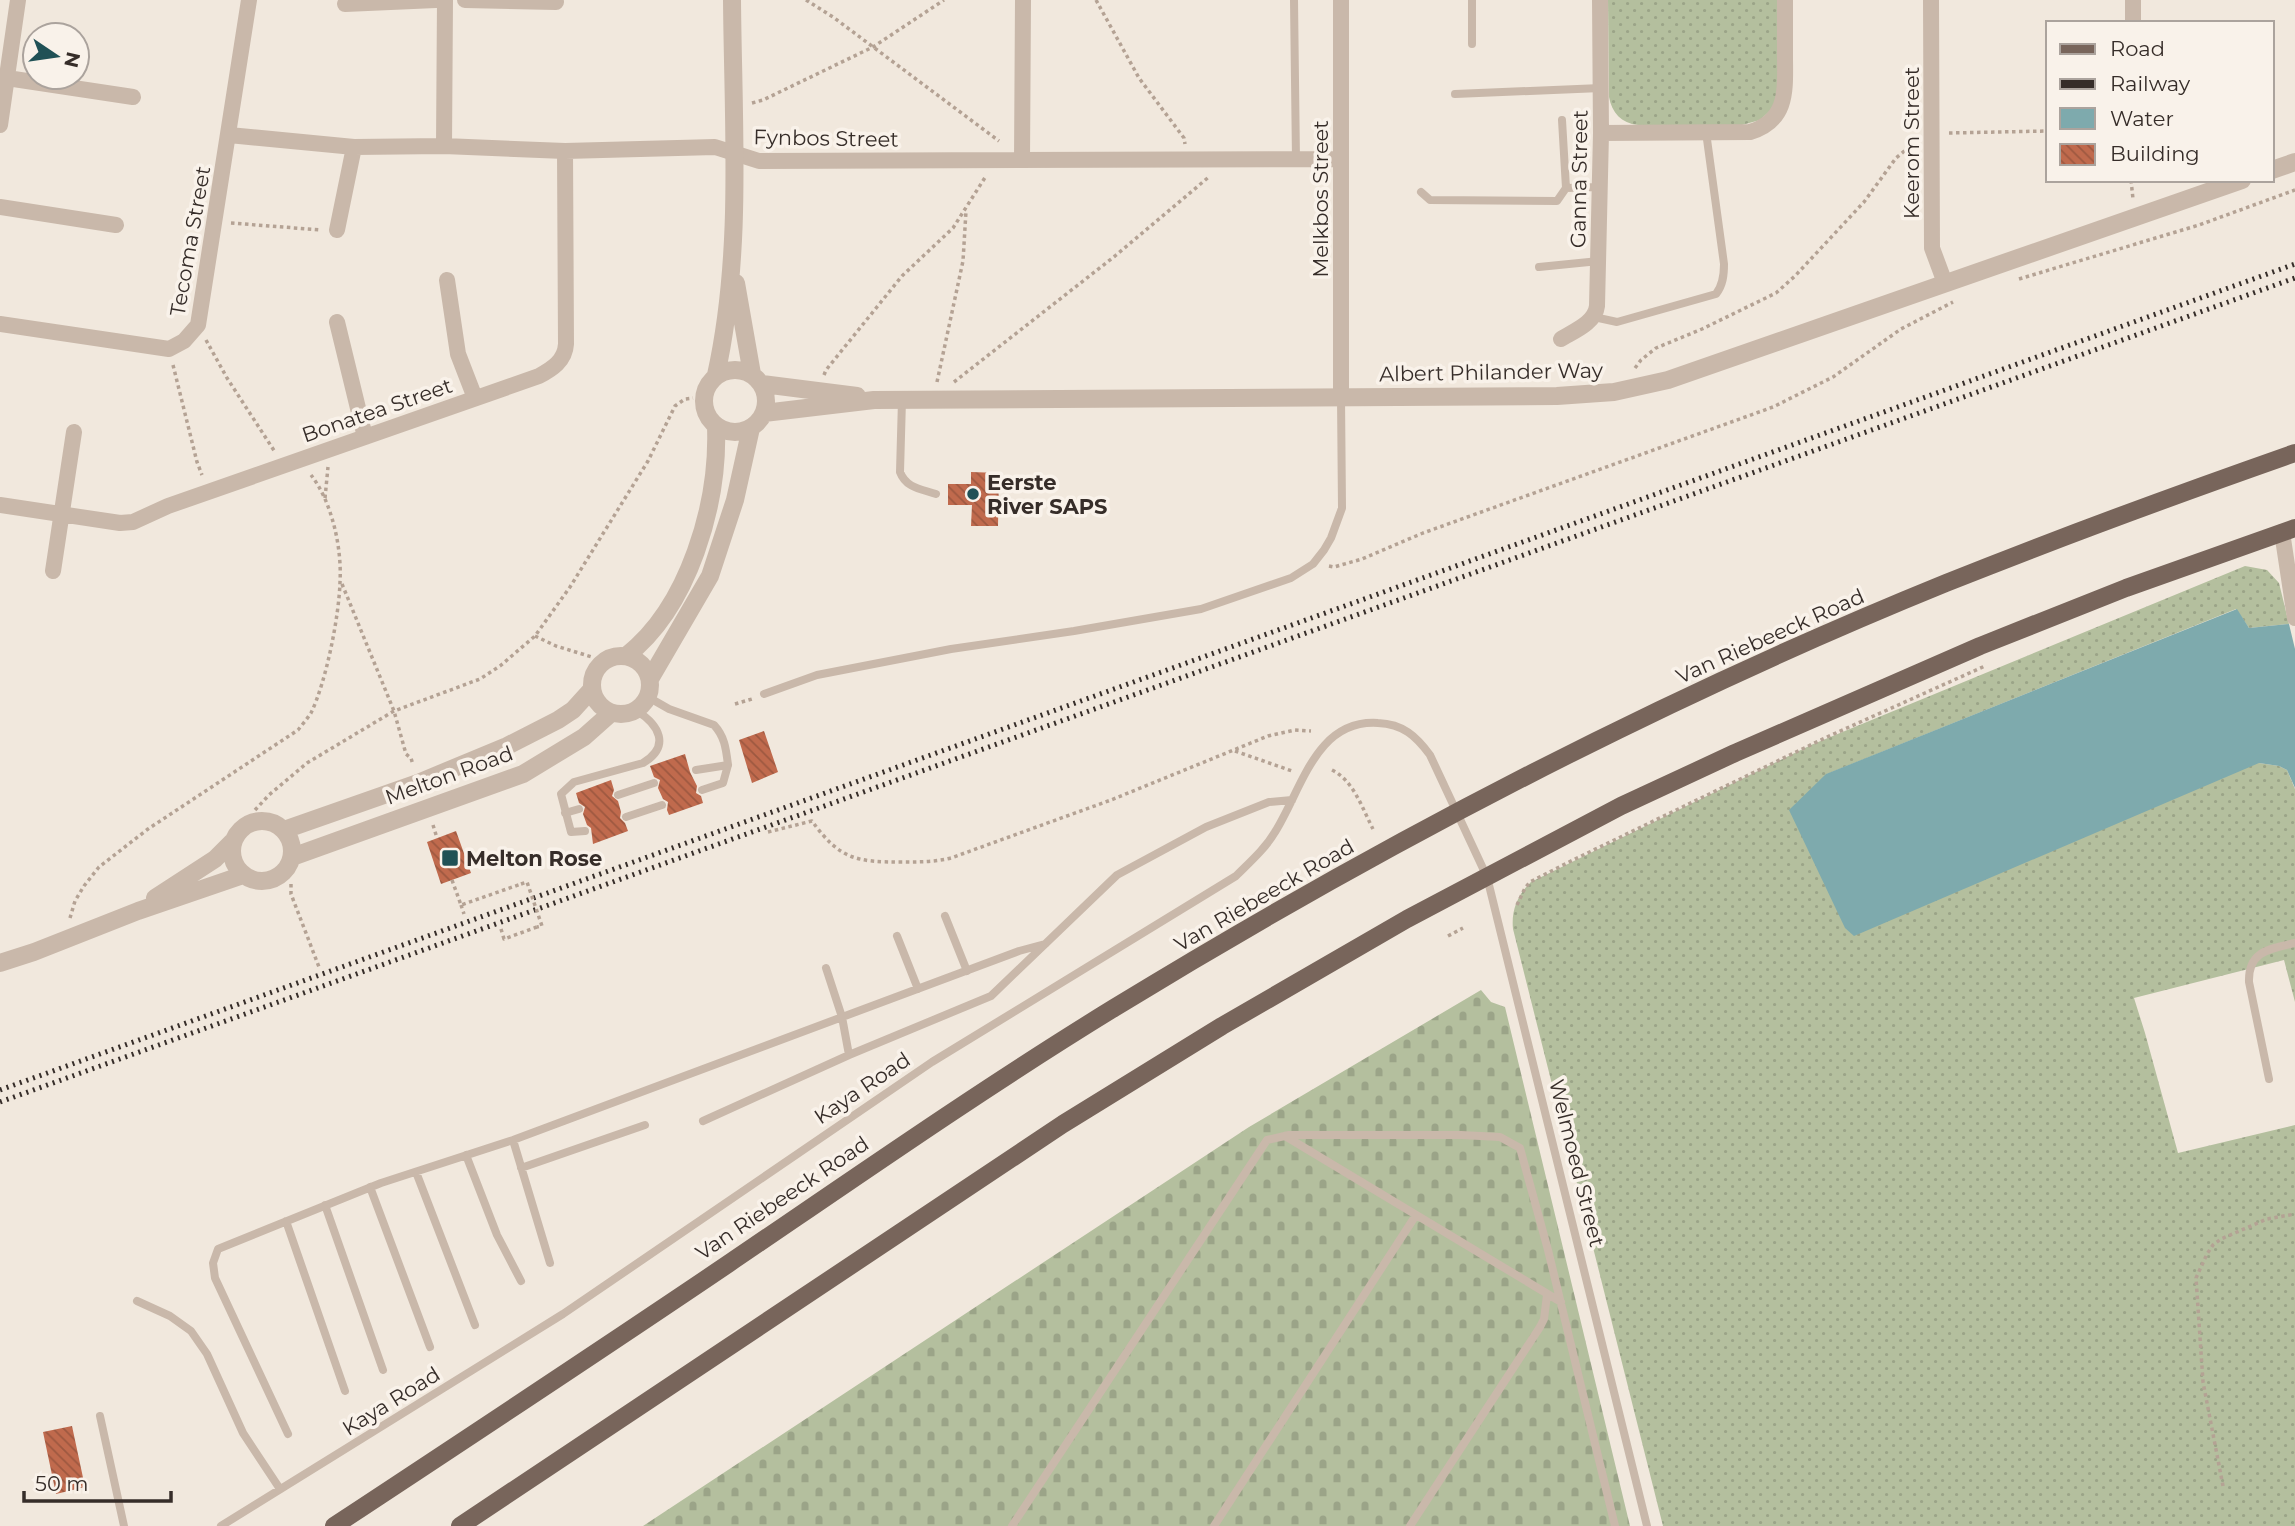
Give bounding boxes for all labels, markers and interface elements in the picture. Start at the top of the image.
north arrow [21,21,91,91]
legend [2046,21,2274,182]
text: Road [2110,36,2165,61]
text: N [59,50,85,70]
street label: Keerom Street [1899,67,1924,219]
text: Railway [2110,71,2191,96]
text: Water [2110,106,2174,131]
street label: Ganna Street [1565,110,1593,248]
street label: Melkbos Street [1308,120,1333,278]
street label: Fynbos Street [753,124,899,152]
text: Building [2110,141,2200,166]
street label: Tecoma Street [164,164,216,318]
street label: Albert Philander Way [1379,358,1604,386]
street label: Bonatea Street [298,373,456,447]
place label: Eerste River SAPS [987,470,1108,519]
marker: Eerste River SAPS [965,486,981,502]
street label: Van Riebeeck Road [1672,583,1868,689]
street label: Melton Road [382,740,516,810]
street label: Van Riebeeck Road [1170,833,1358,957]
place label: Melton Rose [466,846,602,871]
marker: Melton Rose [440,848,460,868]
street label: Kaya Road [809,1047,915,1129]
street label: Welmoed Street [1544,1077,1610,1249]
street label: Van Riebeeck Road [691,1131,873,1265]
street label: Kaya Road [338,1361,444,1441]
scale bar [24,1460,172,1504]
text: 50 m [35,1471,89,1496]

